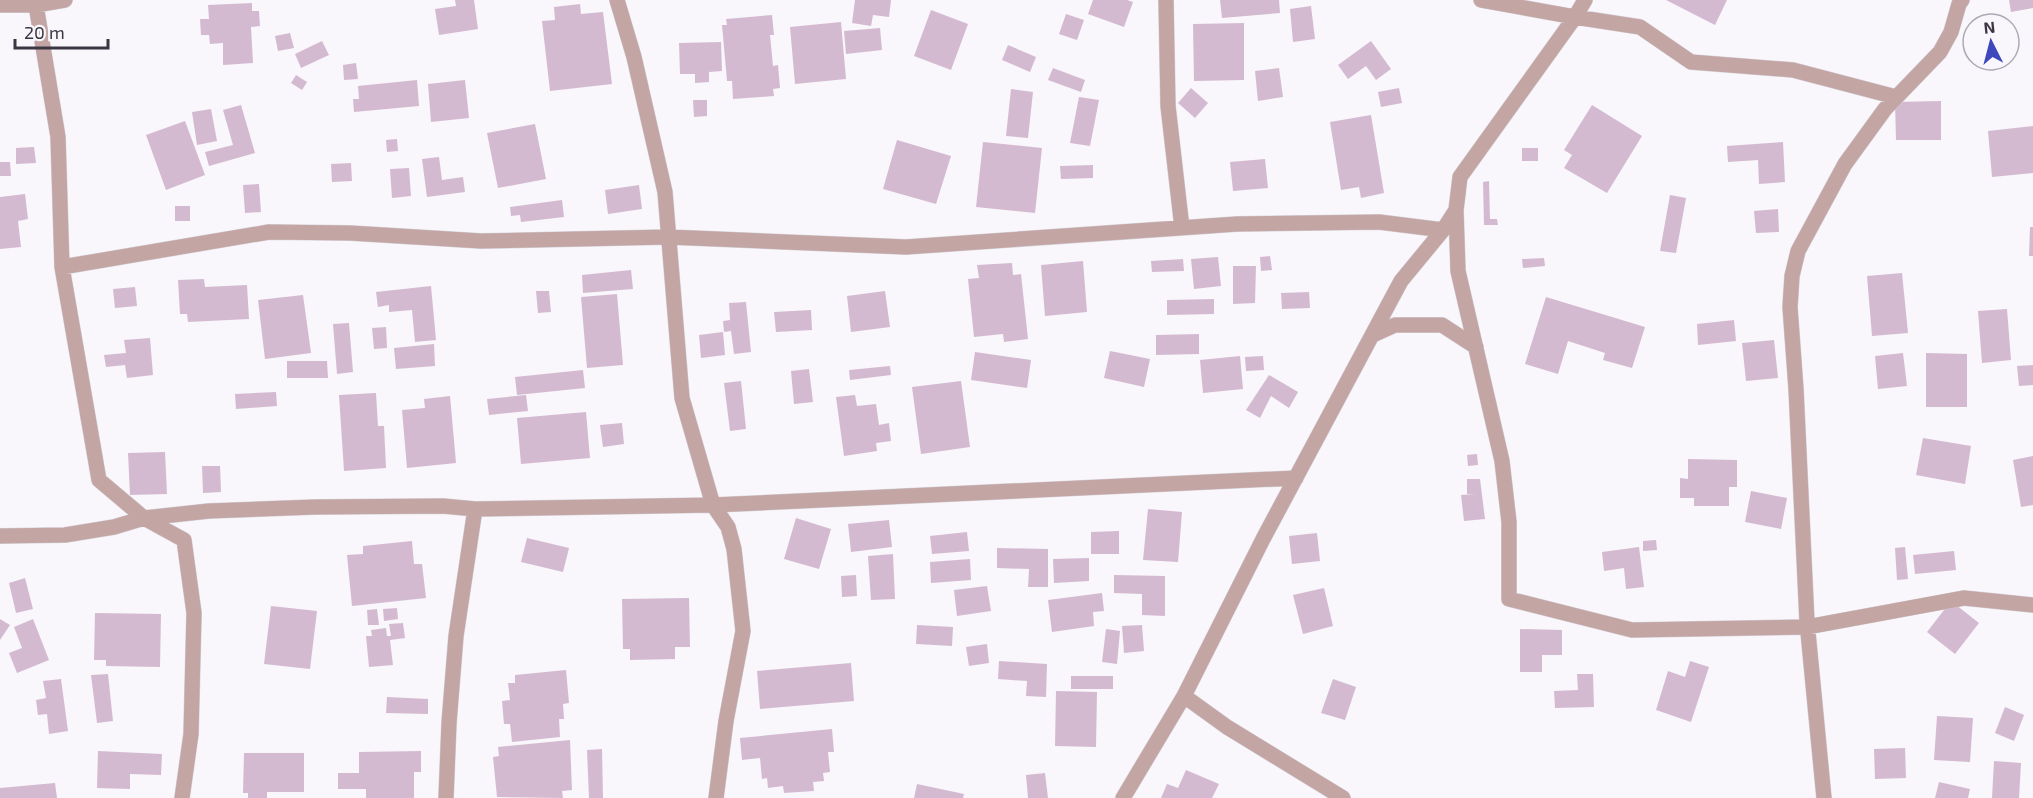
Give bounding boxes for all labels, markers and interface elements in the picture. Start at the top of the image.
scale bar [15,12,108,50]
north arrow [1961,12,2021,72]
text: N [1983,17,1996,37]
text: 20 m [24,21,65,43]

